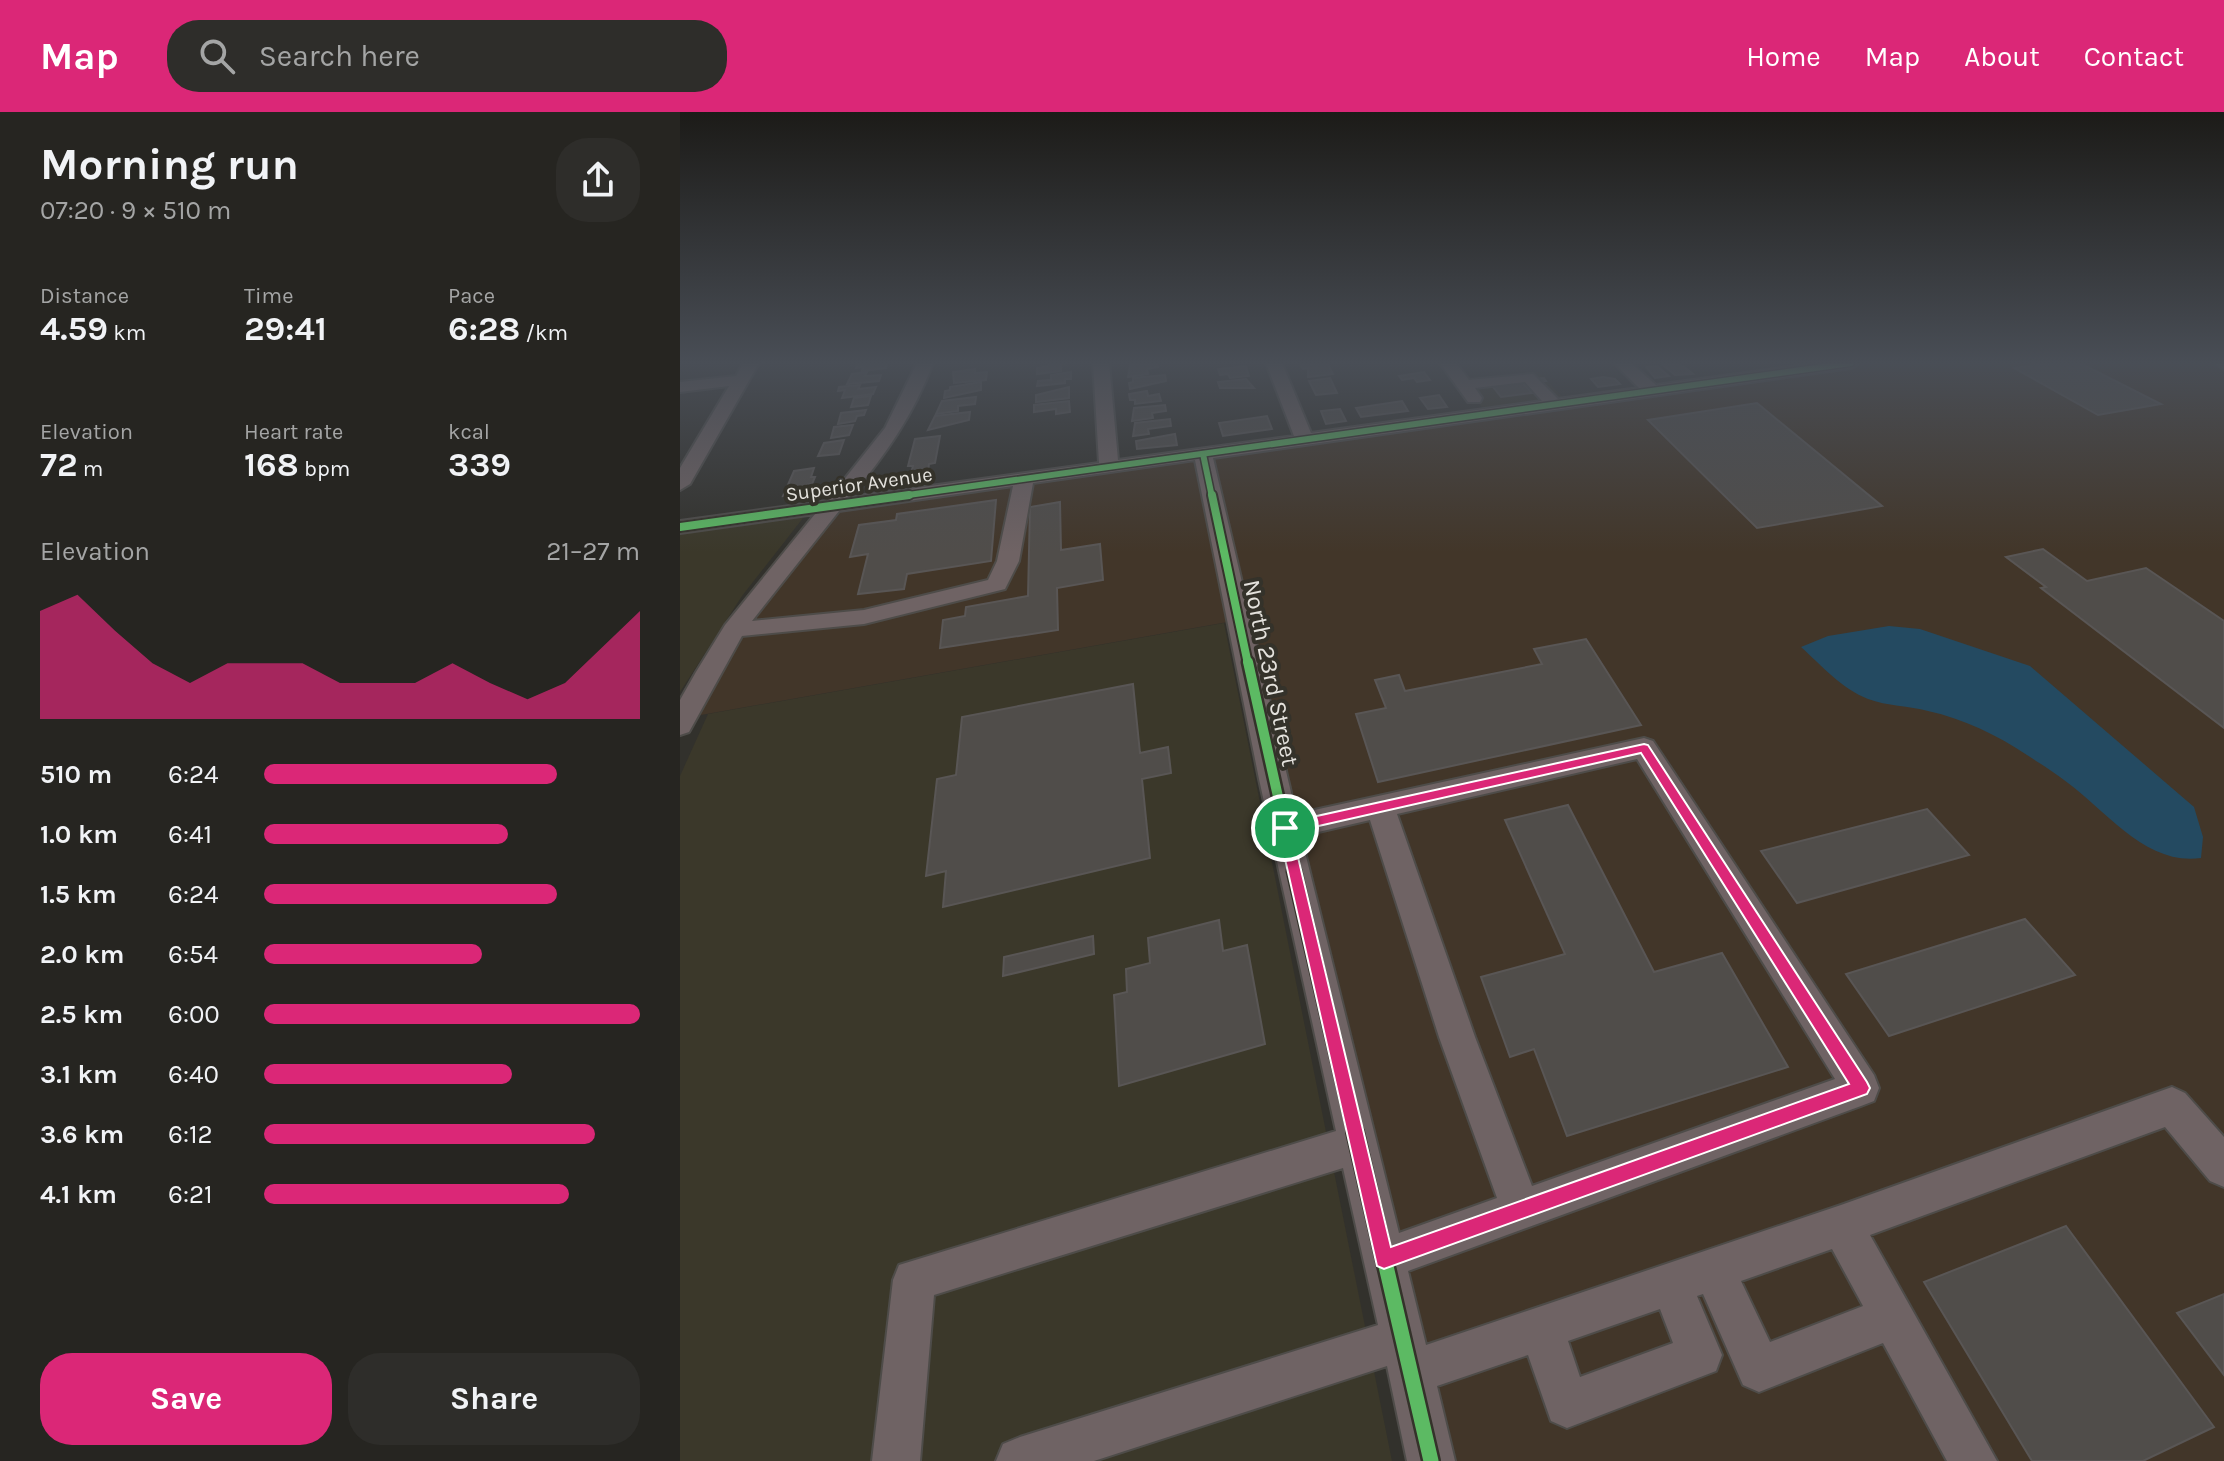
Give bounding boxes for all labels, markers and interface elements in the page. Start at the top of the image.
search box [167,20,727,92]
text: Map [40,34,119,79]
icon: search [195,34,239,78]
text: Search here [259,38,420,74]
text: Home [1746,40,1821,73]
text: Map [1865,40,1920,73]
text: About [1964,40,2040,73]
text: Contact [2084,40,2184,73]
button: share [556,138,640,222]
text: Morning run [40,139,299,190]
text: 07:20 · 9 × 510 m [40,195,231,226]
text: Distance [40,283,129,309]
text: Time [244,283,293,309]
text: Pace [448,283,495,309]
text: 4.59 [40,309,108,349]
text: 29:41 [244,309,327,349]
text: 6:28 [448,309,520,349]
text: km [108,320,146,346]
text: /km [520,320,568,346]
text: Elevation [40,419,133,445]
text: Heart rate [244,419,343,445]
text: kcal [448,419,490,445]
text: 72 [40,445,78,485]
text: 168 [244,445,299,485]
text: 339 [448,445,511,485]
text: m [78,456,103,482]
text: bpm [299,456,350,482]
street label: Superior Avenue [784,463,934,506]
text: Elevation [40,536,150,567]
text: 21–27 m [546,536,640,567]
street label: North 23rd Street [1238,577,1304,769]
text: 510 m [40,759,112,790]
text: 6:24 [168,759,218,790]
pin [1251,794,1319,862]
icon: arrive [1263,806,1307,850]
text: 1.0 km [40,819,118,850]
text: 6:41 [168,819,212,850]
text: 1.5 km [40,879,117,910]
text: 6:24 [168,879,218,910]
text: 2.0 km [40,939,124,970]
text: 6:54 [168,939,218,970]
text: 2.5 km [40,999,123,1030]
text: 6:00 [168,999,220,1030]
text: 3.1 km [40,1059,118,1090]
text: 6:40 [168,1059,219,1090]
text: 3.6 km [40,1119,124,1150]
text: 6:12 [168,1119,213,1150]
text: 4.1 km [40,1179,117,1210]
text: 6:21 [168,1179,213,1210]
button: Save [40,1353,332,1445]
button: Share [348,1353,640,1445]

